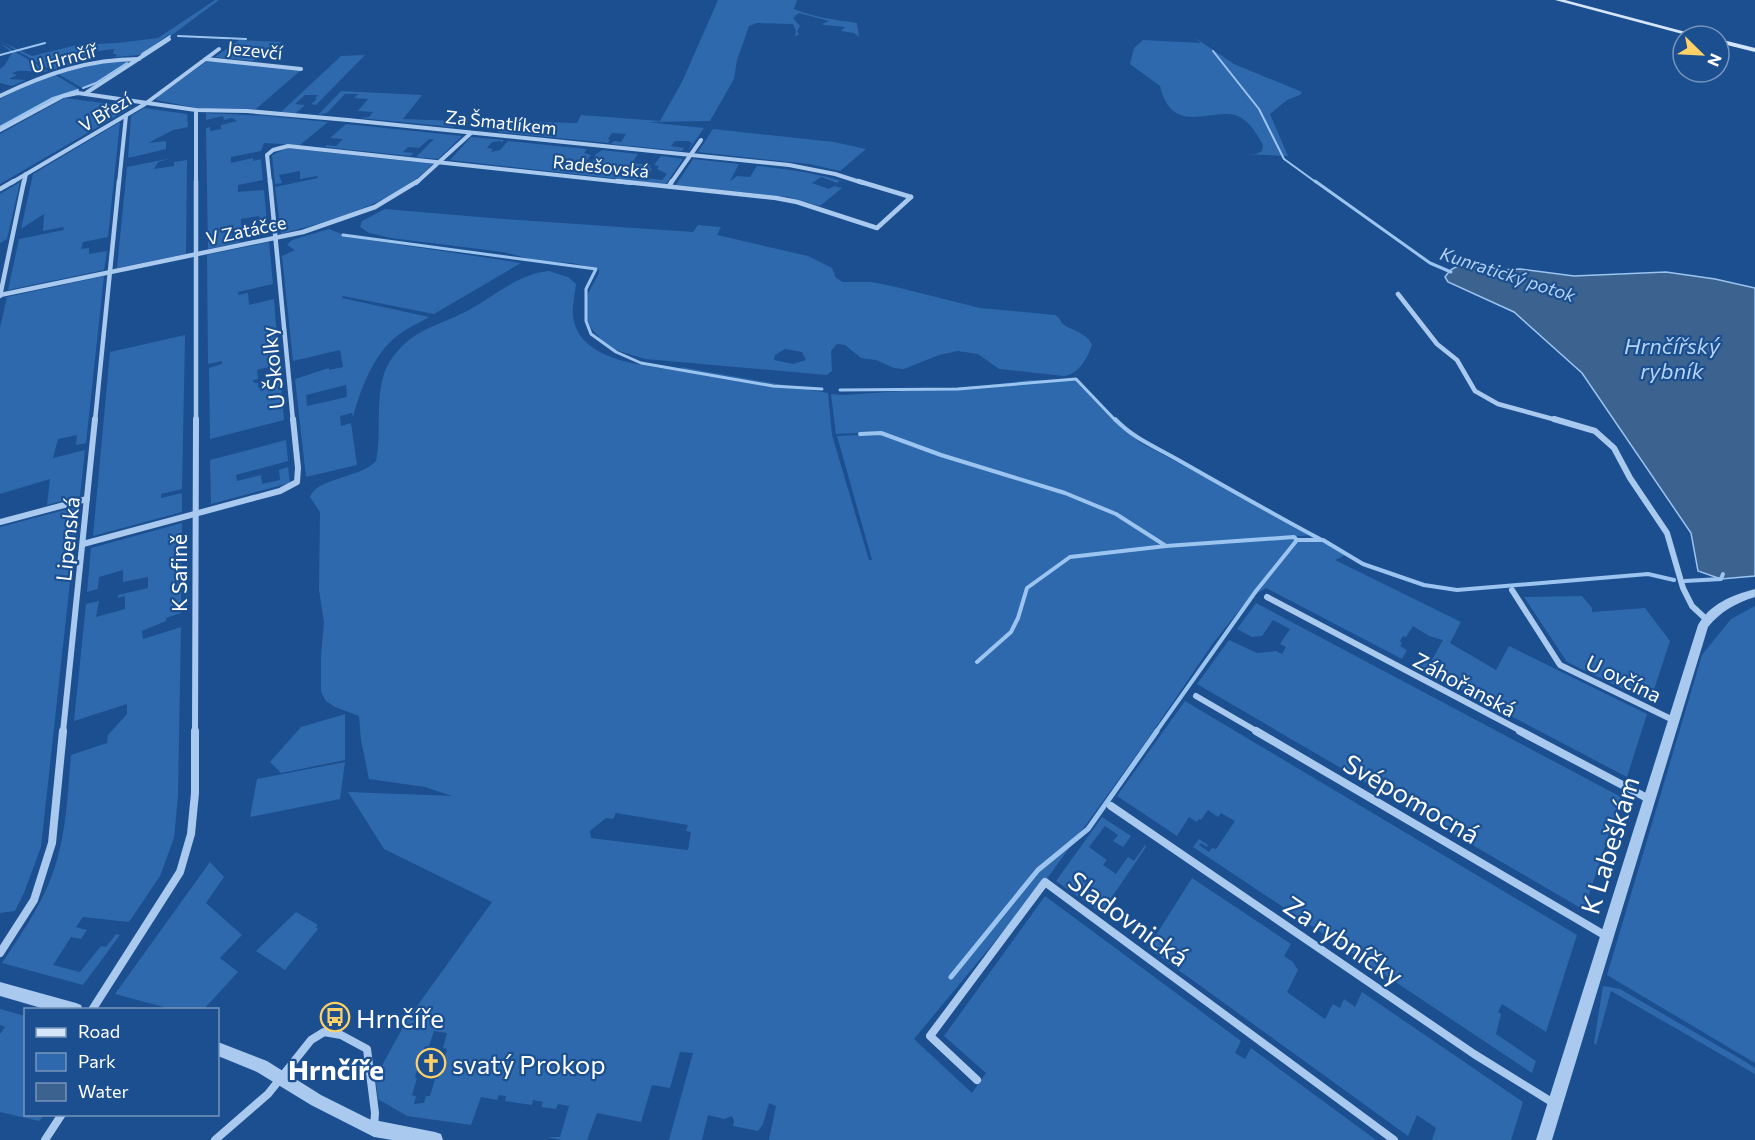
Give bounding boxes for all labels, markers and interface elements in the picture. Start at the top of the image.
north arrow [1671,24,1731,84]
street label: Jezevčí [226,36,285,64]
street label: U Hrnčíř [28,38,101,77]
text: N [1704,51,1726,70]
street label: V Březí [75,87,136,136]
street label: Za Šmatlíkem [444,105,558,139]
street label: Radešovská [552,150,650,182]
street label: V Zatáčce [204,211,288,249]
water label: Kunratický potok [1438,242,1580,307]
street label: U Školky [255,325,289,410]
water label: Hrnčířský rybník [1624,332,1721,384]
street label: Lipenská [50,496,84,582]
street label: K Safině [166,534,191,612]
street label: Záhořanská [1409,647,1521,721]
street label: U ovčína [1582,649,1666,707]
street label: Svépomocná [1339,747,1485,849]
street label: K Labeškám [1573,773,1645,917]
street label: Sladovnická [1063,864,1195,972]
street label: Za rybníčky [1278,889,1410,991]
bus stop icon: Hrnčíře [319,1001,351,1033]
place label: Hrnčíře [356,1002,444,1033]
legend [24,1008,219,1116]
text: Road [78,1020,120,1042]
church icon: svatý Prokop [415,1047,447,1079]
place label: svatý Prokop [452,1048,606,1079]
text: Park [78,1050,116,1072]
district label: Hrnčíře [288,1052,384,1086]
text: Water [78,1080,129,1102]

